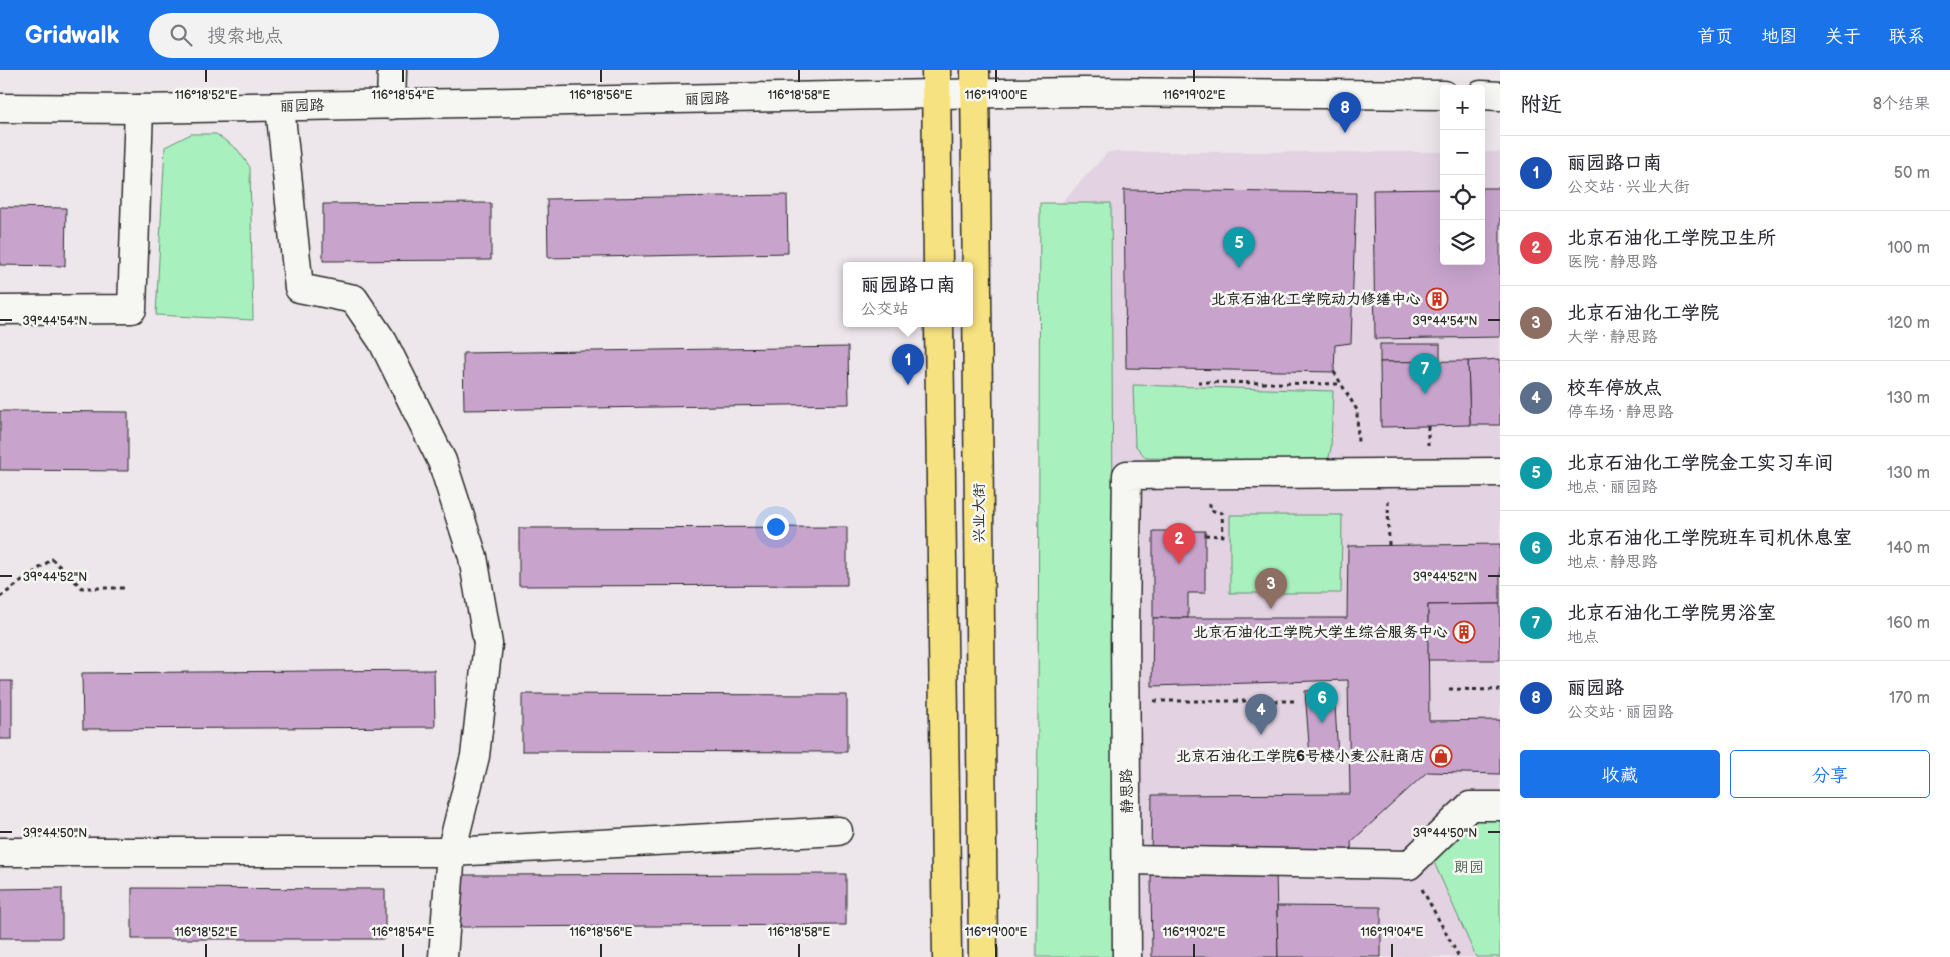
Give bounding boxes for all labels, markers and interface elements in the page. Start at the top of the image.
search box [149,13,499,58]
text: Gridwalk [25,21,119,50]
icon: search [167,21,195,49]
text: 搜索地点 [207,25,283,48]
text: 首页 [1697,26,1733,47]
text: 地图 [1761,26,1797,47]
text: 关于 [1825,26,1861,47]
text: 联系 [1889,26,1925,47]
map controls [1440,85,1485,265]
button: + [1440,85,1485,130]
text: 116°18'52"E [175,88,237,103]
text: 116°18'54"E [372,88,434,103]
text: 116°18'56"E [570,88,633,103]
text: 116°18'58"E [768,88,830,103]
text: 116°19'00"E [965,88,1027,103]
text: 116°19'02"E [1163,88,1225,103]
street label: 丽园路 [684,89,730,109]
pin: 8 [1329,92,1361,133]
text: 附近 [1520,92,1562,117]
text: 8个结果 [1873,95,1930,114]
street label: 丽园路 [279,96,325,116]
button: − [1440,130,1485,175]
text: 丽园路口南 [1567,152,1662,175]
text: 1 [1533,164,1539,183]
text: 50 m [1894,164,1930,183]
button: locate [1440,175,1485,220]
text: 公交站 · 兴业大街 [1567,178,1689,197]
button: layers [1440,220,1485,265]
pin: 5 [1223,227,1255,268]
text: 北京石油化工学院卫生所 [1567,227,1776,250]
text: 2 [1531,239,1541,258]
text: 100 m [1887,239,1930,258]
text: 医院 · 静思路 [1567,253,1657,272]
popup [843,262,973,327]
text: 丽园路口南 [860,274,956,297]
building icon: 北京石油化工学院动力修缮中心 [1425,287,1449,311]
place label: 北京石油化工学院动力修缮中心 [1211,290,1421,309]
text: 公交站 [860,300,909,319]
text: 北京石油化工学院 [1567,302,1719,325]
text: 39°44'54"N [23,314,87,329]
text: 39°44'54"N [1413,314,1477,329]
text: 3 [1531,314,1541,333]
text: 120 m [1887,314,1930,333]
text: 大学 · 静思路 [1567,328,1657,347]
pin: 1 [892,344,924,385]
pin: 7 [1409,353,1441,394]
text: 校车停放点 [1567,377,1662,400]
text: 4 [1531,389,1541,408]
text: 130 m [1887,389,1930,408]
text: 停车场 · 静思路 [1567,403,1673,422]
text: 北京石油化工学院金工实习车间 [1567,452,1833,475]
text: 5 [1531,464,1541,483]
text: 130 m [1887,464,1930,483]
text: 地点 · 丽园路 [1567,478,1657,497]
street label: 兴业大街 [970,483,989,543]
your location [763,514,789,540]
pin: 2 [1163,523,1195,564]
text: 北京石油化工学院班车司机休息室 [1567,527,1852,550]
text: 6 [1531,539,1541,558]
text: 140 m [1887,539,1930,558]
text: 地点 · 静思路 [1567,553,1657,572]
pin: 3 [1255,568,1287,609]
text: 39°44'52"N [23,570,87,585]
text: 39°44'52"N [1413,570,1477,585]
text: 北京石油化工学院男浴室 [1567,602,1776,625]
text: 7 [1532,614,1540,633]
text: 160 m [1887,614,1930,633]
building icon: 北京石油化工学院大学生综合服务中心 [1452,620,1476,644]
place label: 北京石油化工学院大学生综合服务中心 [1193,623,1448,642]
text: 地点 [1567,628,1599,647]
text: 丽园路 [1567,677,1624,700]
pin: 6 [1306,682,1338,723]
text: 8 [1531,689,1541,708]
text: 170 m [1889,689,1930,708]
pin: 4 [1245,694,1277,735]
text: 公交站 · 丽园路 [1567,703,1673,722]
shop icon: 北京石油化工学院6号楼小麦公社商店 [1429,744,1453,768]
place label: 北京石油化工学院6号楼小麦公社商店 [1176,747,1425,766]
button: 收藏 [1520,750,1720,798]
button: 分享 [1730,750,1930,798]
street label: 静思路 [1117,768,1137,814]
text: 39°44'50"N [23,826,87,841]
text: 39°44'50"N [1413,826,1477,841]
park label: 朗园 [1454,858,1484,877]
text: 116°18'52"E [175,925,237,940]
text: 116°18'54"E [372,925,434,940]
text: 116°18'56"E [570,925,633,940]
text: 116°18'58"E [768,925,830,940]
text: 116°19'00"E [965,925,1027,940]
text: 116°19'02"E [1163,925,1225,940]
text: 116°19'04"E [1361,925,1424,940]

